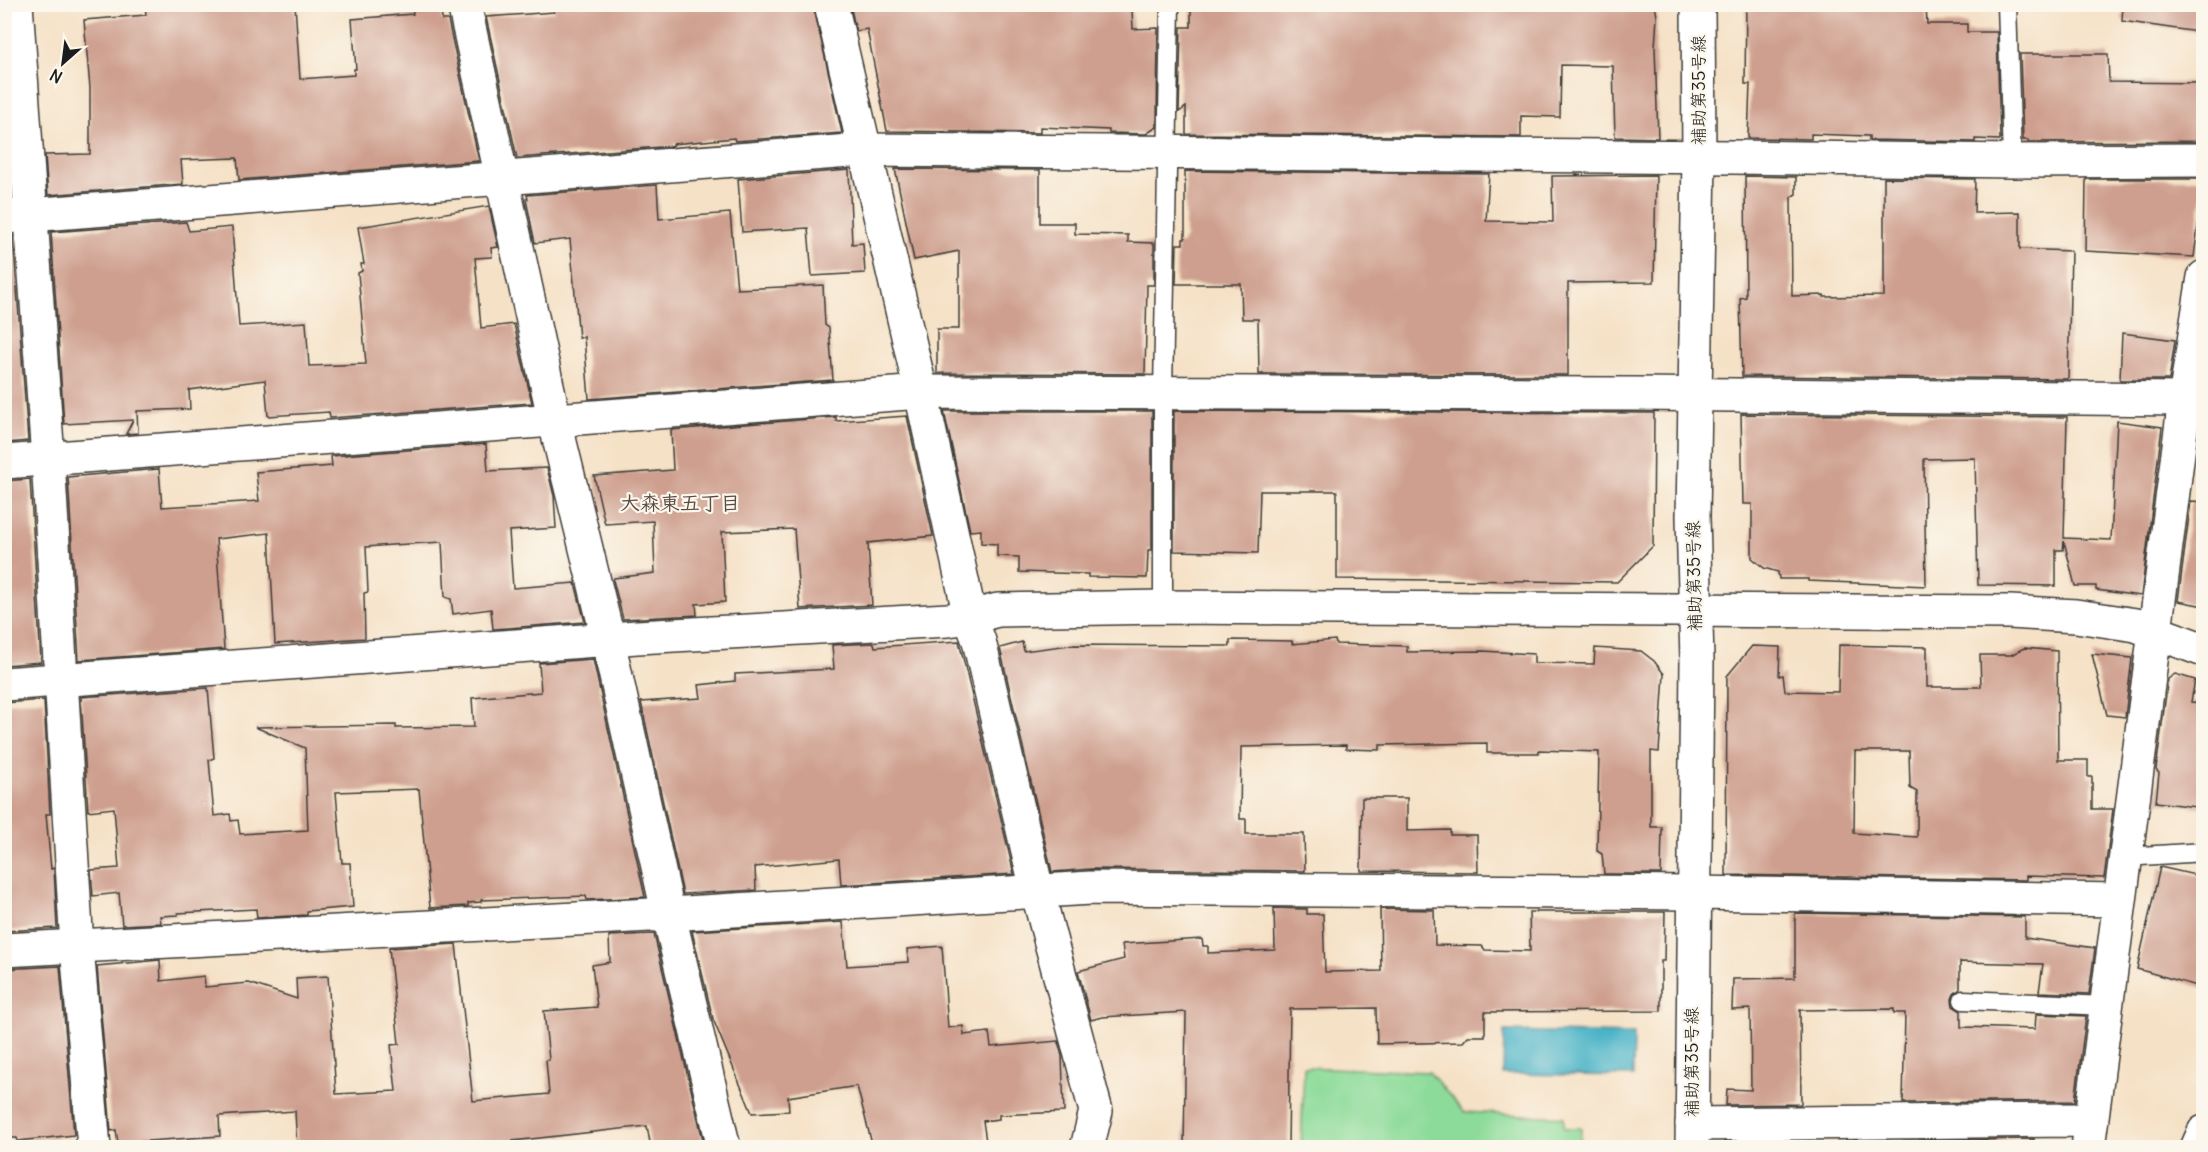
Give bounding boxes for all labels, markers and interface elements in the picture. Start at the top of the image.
north arrow [33,33,93,93]
street label: 補助第35号線 [1687,35,1710,145]
text: N [46,65,66,88]
district label: 大森東五丁目 [620,490,740,515]
street label: 補助第35号線 [1681,521,1706,631]
street label: 補助第35号線 [1680,1007,1703,1117]

